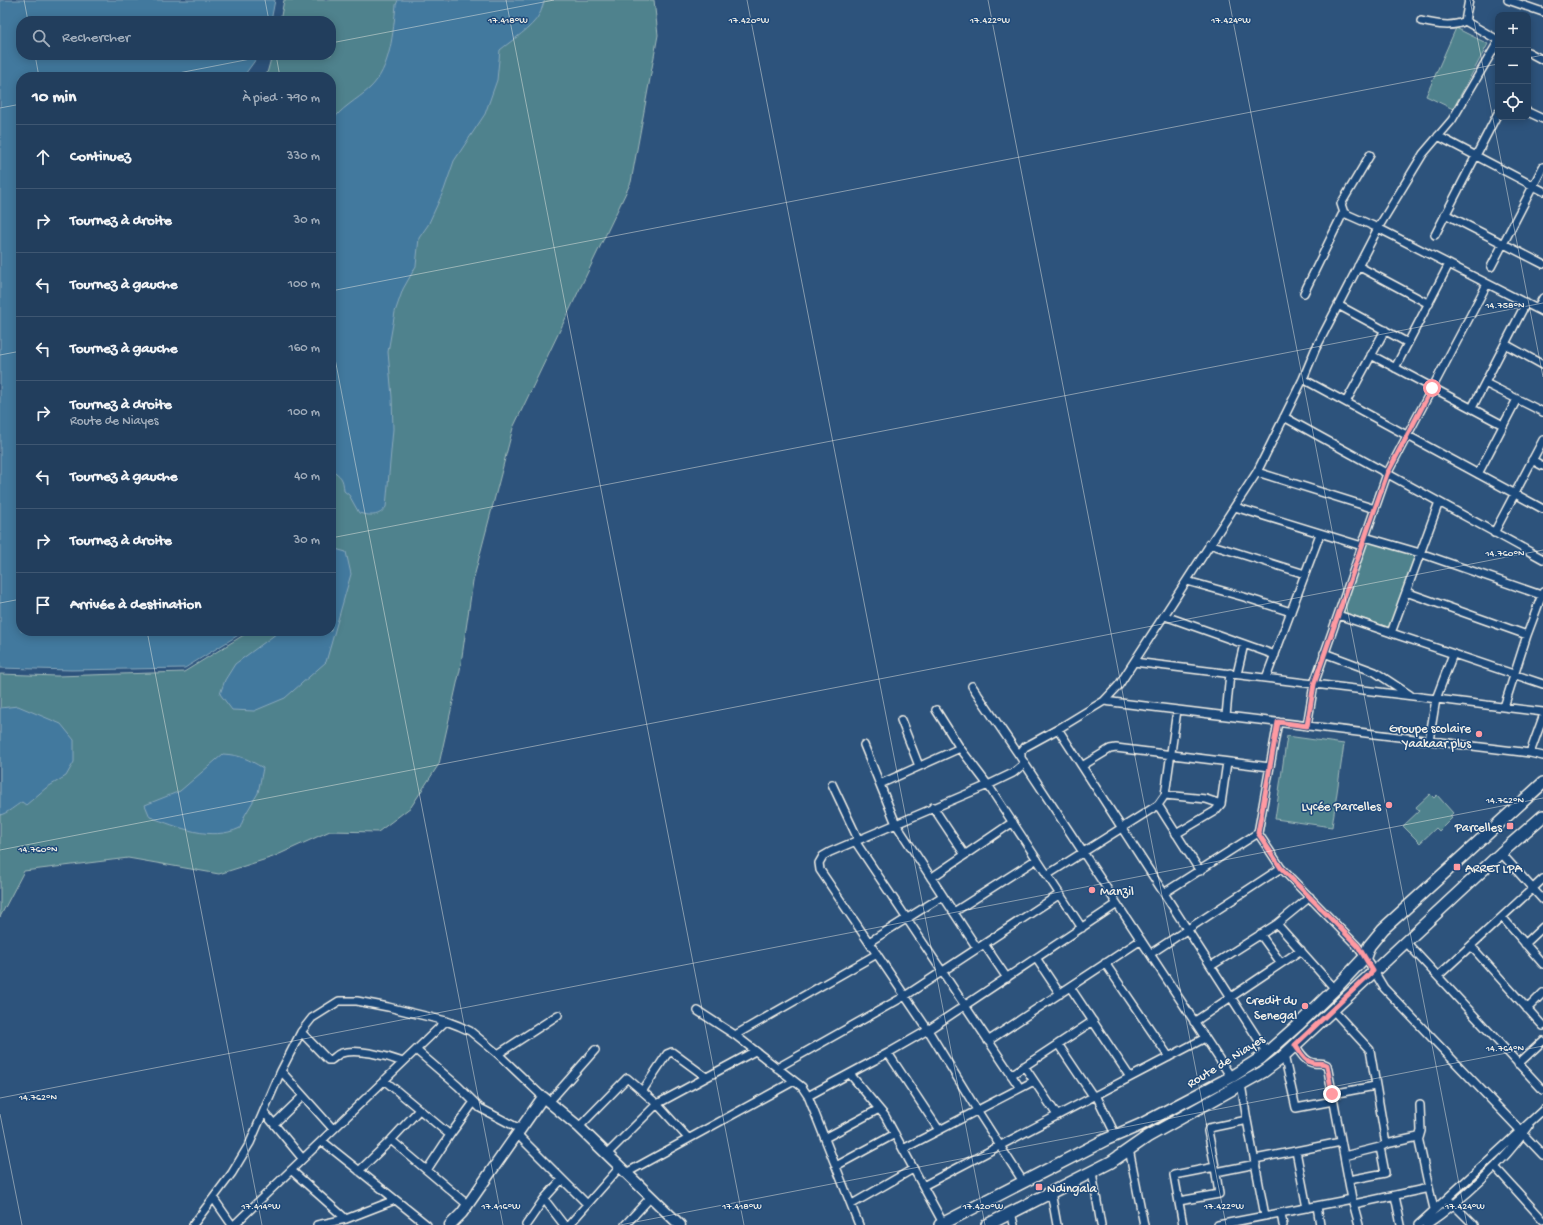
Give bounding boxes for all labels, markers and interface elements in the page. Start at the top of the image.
map controls [1495,12,1531,120]
button: + [1495,12,1531,48]
text: 17.418°W [487,15,528,27]
text: 17.420°W [728,15,770,27]
text: 17.422°W [969,15,1010,27]
text: 17.424°W [1210,15,1251,27]
search box [16,16,336,60]
icon: search [30,27,52,49]
text: Rechercher [62,29,130,47]
button: − [1495,48,1531,84]
button: locate [1495,84,1531,120]
text: 10 min [32,88,76,108]
text: À pied · 790 m [243,91,320,106]
icon: ahead [32,146,54,168]
text: Continuez [70,148,131,166]
text: 330 m [287,149,320,164]
icon: right [32,210,54,232]
text: Tournez à droite [70,212,172,230]
text: 30 m [294,213,320,228]
icon: left [32,274,54,296]
text: Tournez à gauche [70,276,178,294]
text: 100 m [288,277,320,292]
text: 14.758°N [1485,300,1525,312]
icon: left [32,338,54,360]
text: Tournez à gauche [70,340,178,358]
text: 160 m [288,341,320,356]
route start [1423,379,1441,397]
text: Tournez à droite [70,396,172,414]
icon: right [32,402,54,424]
text: 100 m [288,405,320,420]
text: Route de Niayes [70,414,159,429]
icon: left [32,466,54,488]
text: Tournez à gauche [70,468,178,486]
text: 40 m [294,469,320,484]
icon: right [32,530,54,552]
text: Tournez à droite [70,532,172,550]
text: 30 m [294,533,320,548]
text: 14.760°N [1485,548,1525,560]
icon: arrive [32,594,54,616]
text: Arrivée à destination [70,596,201,614]
place label: Groupe scolaire Yaakaar plus [1389,722,1472,752]
marker: Groupe scolaire Yaakaar plus [1474,729,1484,739]
text: 14.762°N [1485,795,1525,807]
place label: Lycée Parcelles [1302,800,1382,815]
marker: Lycée Parcelles [1384,800,1394,810]
place label: Parcelles [1454,821,1503,836]
marker: Parcelles [1505,821,1515,831]
text: 14.760°N [18,844,58,856]
marker: ARRET LPA [1452,862,1462,872]
place label: ARRET LPA [1465,862,1523,877]
marker: Manzil [1087,885,1097,895]
place label: Manzil [1100,885,1134,900]
place label: Credit du Senegal [1246,994,1297,1024]
marker: Credit du Senegal [1300,1001,1310,1011]
street label: Route de Niayes [1185,1032,1269,1092]
text: 14.764°N [1485,1043,1524,1055]
route end [1323,1085,1341,1103]
text: 14.762°N [18,1092,58,1104]
marker: Ndingala [1034,1182,1044,1192]
place label: Ndingala [1047,1182,1098,1197]
text: 17.414°W [241,1201,281,1213]
text: 17.416°W [480,1201,521,1213]
text: 17.418°W [721,1201,762,1213]
text: 17.420°W [962,1201,1004,1213]
text: 17.422°W [1203,1201,1244,1213]
text: 17.424°W [1444,1201,1485,1213]

